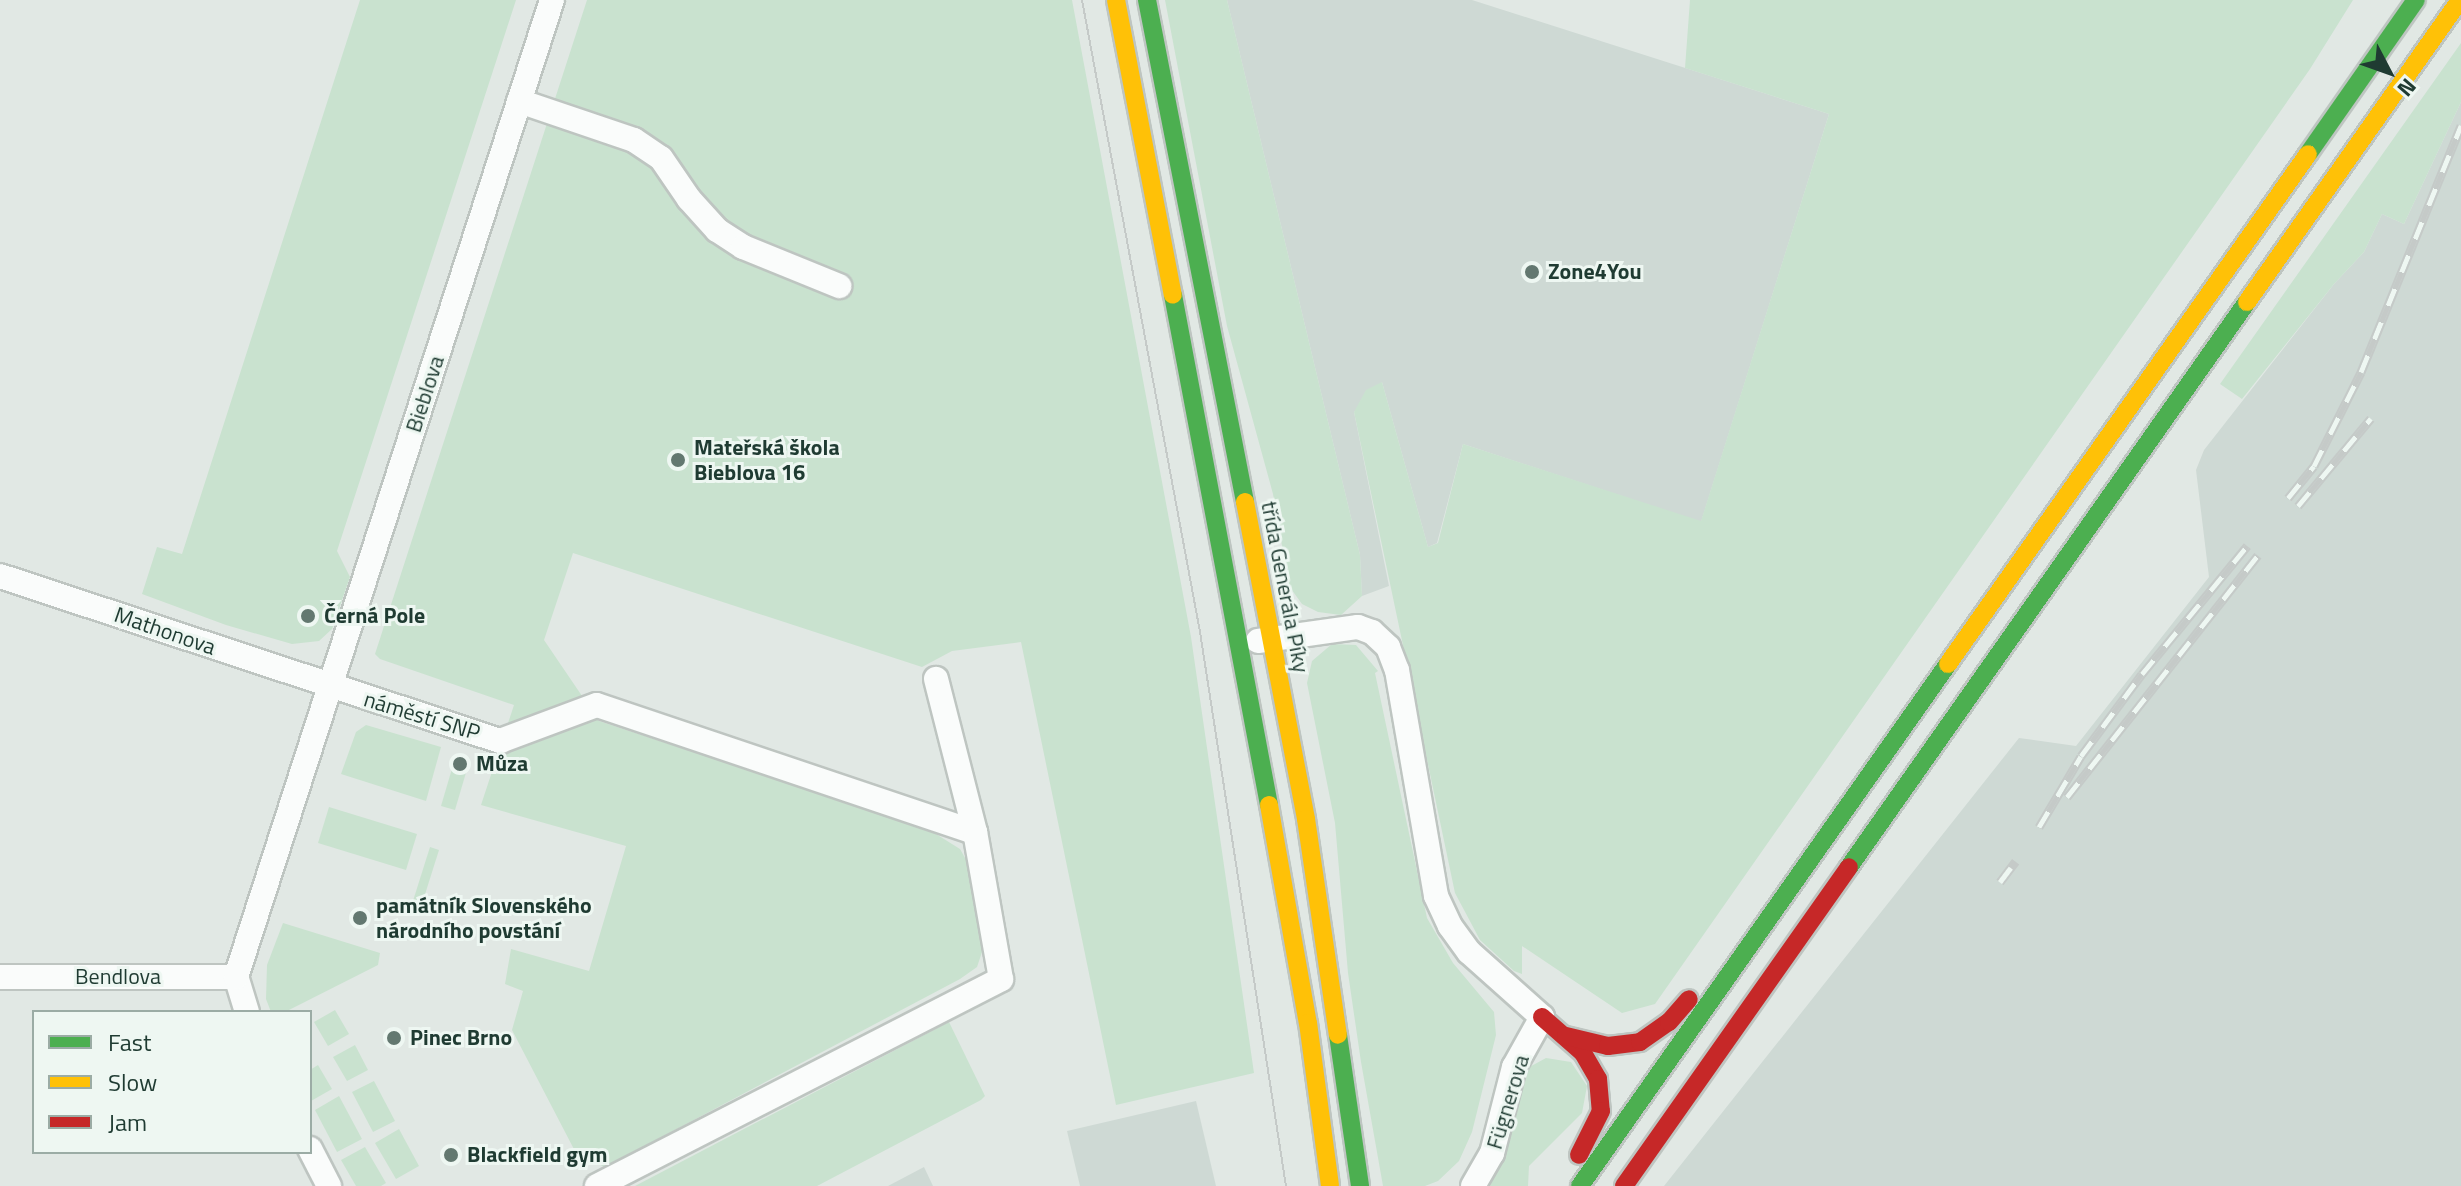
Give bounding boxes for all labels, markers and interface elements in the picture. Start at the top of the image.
north arrow [2349,32,2429,112]
text: N [2389,71,2425,105]
place label: Zone4You [1548,259,1642,285]
marker: Zone4You [1523,263,1541,281]
street label: Bieblova [400,352,450,436]
place label: Mateřská škola Bieblova 16 [694,434,840,486]
marker: Mateřská škola Bieblova 16 [669,451,687,469]
street label: třída Generála Píky [1255,499,1315,675]
street label: Mathonova [111,601,219,661]
place label: Černá Pole [324,603,425,629]
marker: Černá Pole [299,607,317,625]
street label: náměstí SNP [361,686,483,746]
place label: Můza [476,751,528,777]
marker: Můza [451,755,469,773]
place label: památník Slovenského národního povstání [376,892,592,944]
marker: památník Slovenského národního povstání [351,909,369,927]
street label: Bendlova [75,964,161,990]
legend [32,1010,312,1154]
text: Fast [108,1024,151,1060]
place label: Pinec Brno [410,1025,512,1051]
marker: Pinec Brno [385,1029,403,1047]
street label: Fügnerova [1481,1052,1535,1152]
text: Slow [108,1064,157,1100]
text: Jam [108,1104,147,1140]
place label: Blackfield gym [467,1142,608,1168]
marker: Blackfield gym [442,1146,460,1164]

